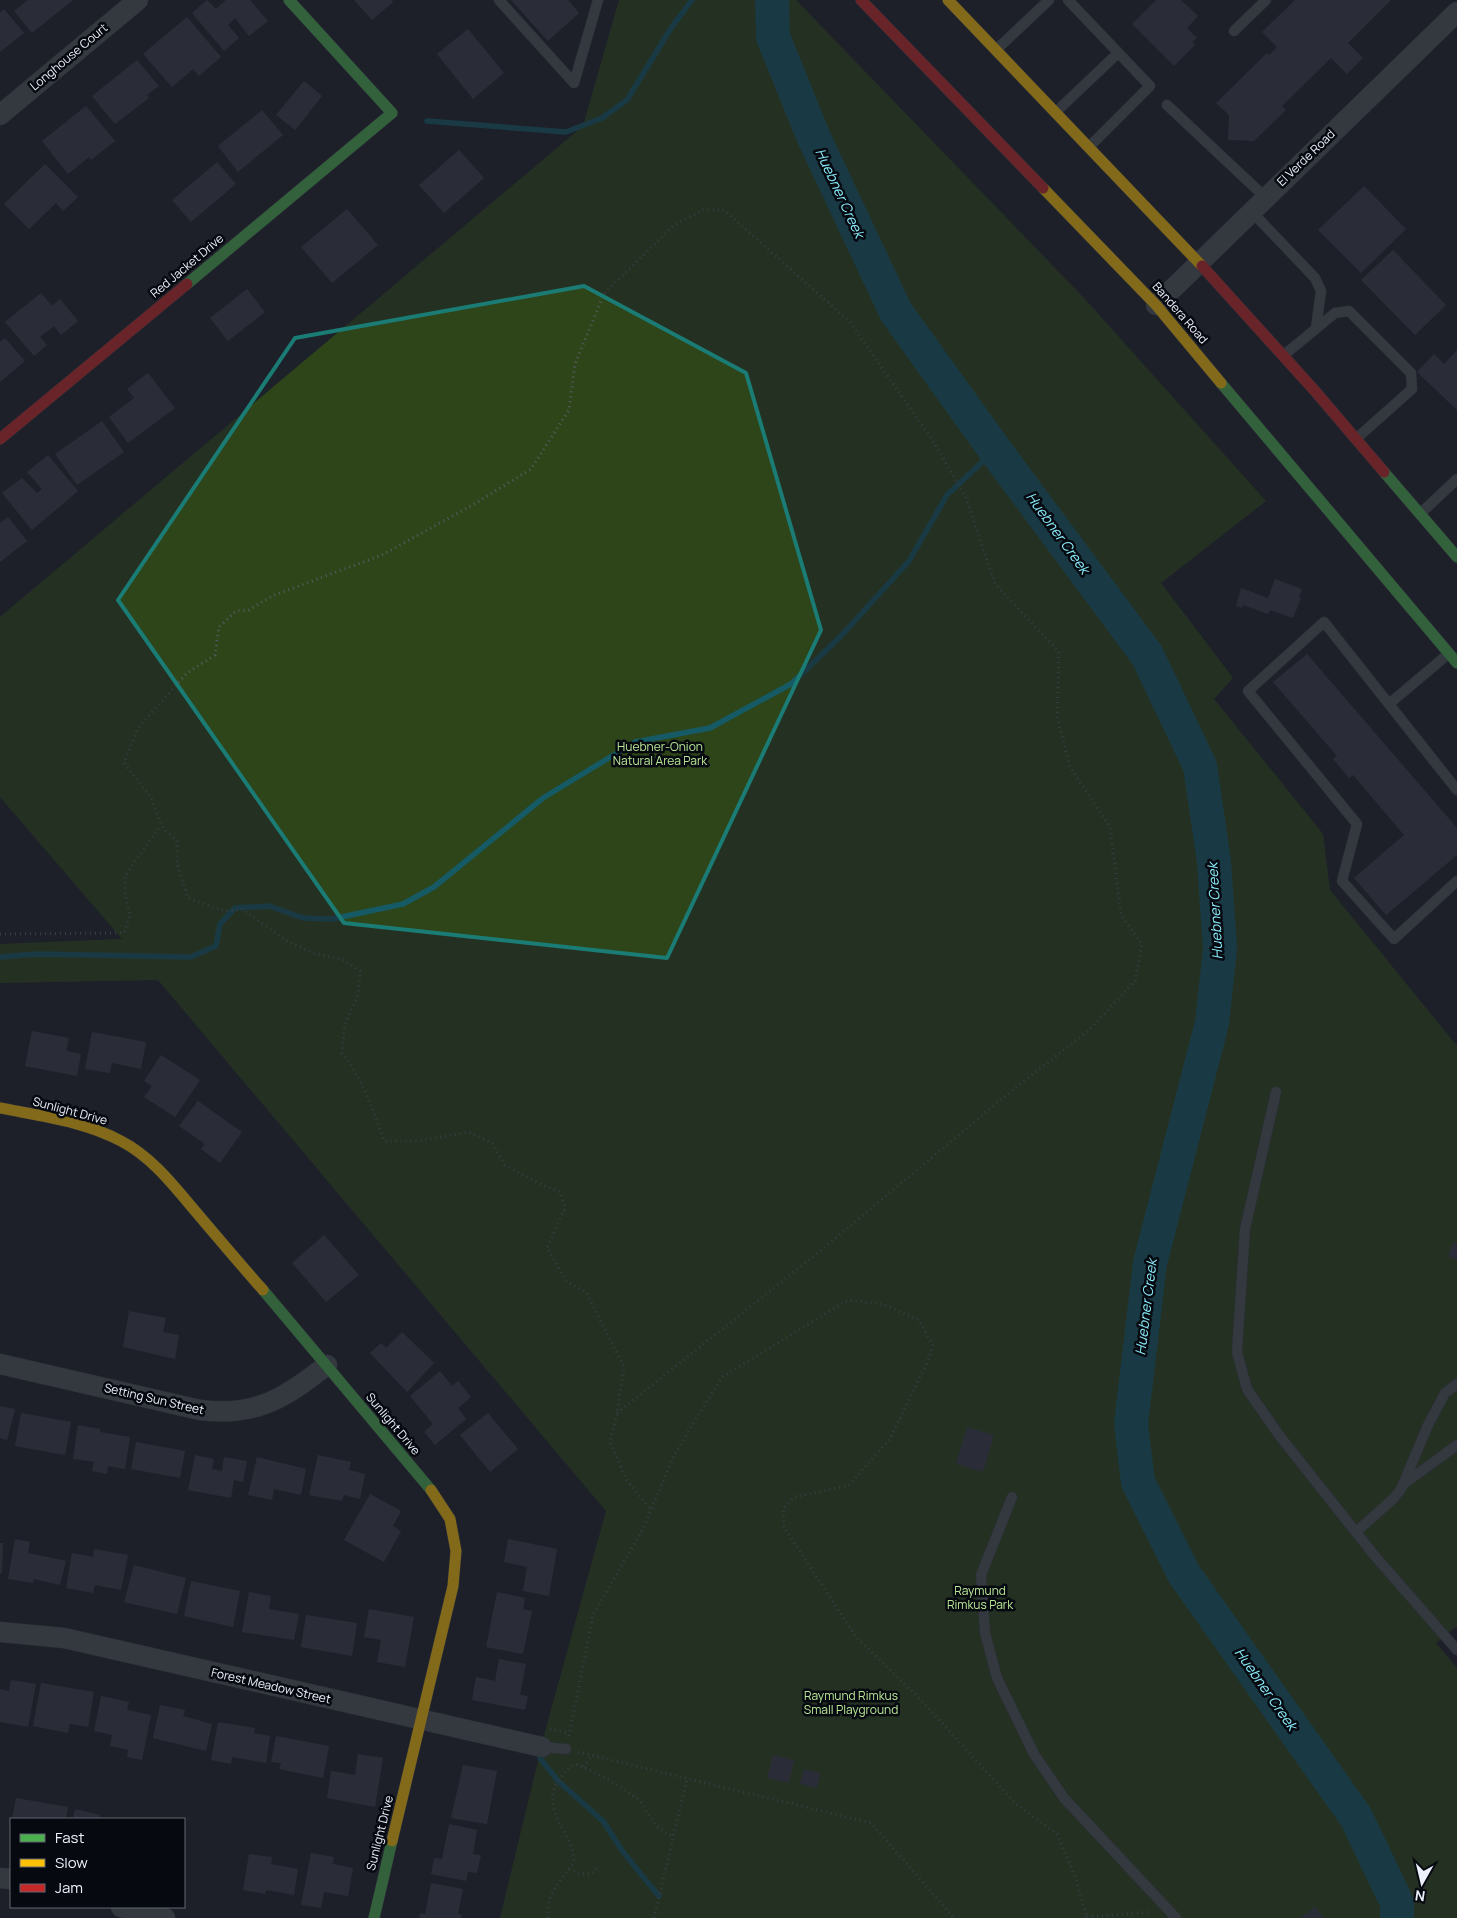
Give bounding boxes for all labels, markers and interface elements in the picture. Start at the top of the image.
street label: Longhouse Court [26,19,111,94]
street label: El Verde Road [1273,126,1338,190]
water label: Huebner Creek [811,145,870,243]
street label: Red Jacket Drive [146,230,227,301]
street label: Bandera Road [1149,278,1212,347]
water label: Huebner Creek [1022,488,1096,579]
park label: Huebner-Onion Natural Area Park [613,738,708,769]
water label: Huebner Creek [1202,860,1227,960]
street label: Sunlight Drive [31,1092,109,1129]
water label: Huebner Creek [1130,1256,1161,1356]
street label: Setting Sun Street [102,1379,206,1418]
street label: Sunlight Drive [362,1389,425,1459]
park label: Raymund Rimkus Park [947,1582,1014,1613]
water label: Huebner Creek [1231,1644,1303,1736]
street label: Forest Meadow Street [210,1663,333,1708]
park label: Raymund Rimkus Small Playground [804,1687,898,1718]
street label: Sunlight Drive [362,1794,397,1872]
legend [10,1818,185,1908]
text: Fast [55,1827,84,1848]
text: Slow [55,1852,88,1873]
north arrow [1397,1858,1447,1908]
text: Jam [55,1877,83,1898]
text: N [1414,1886,1426,1906]

